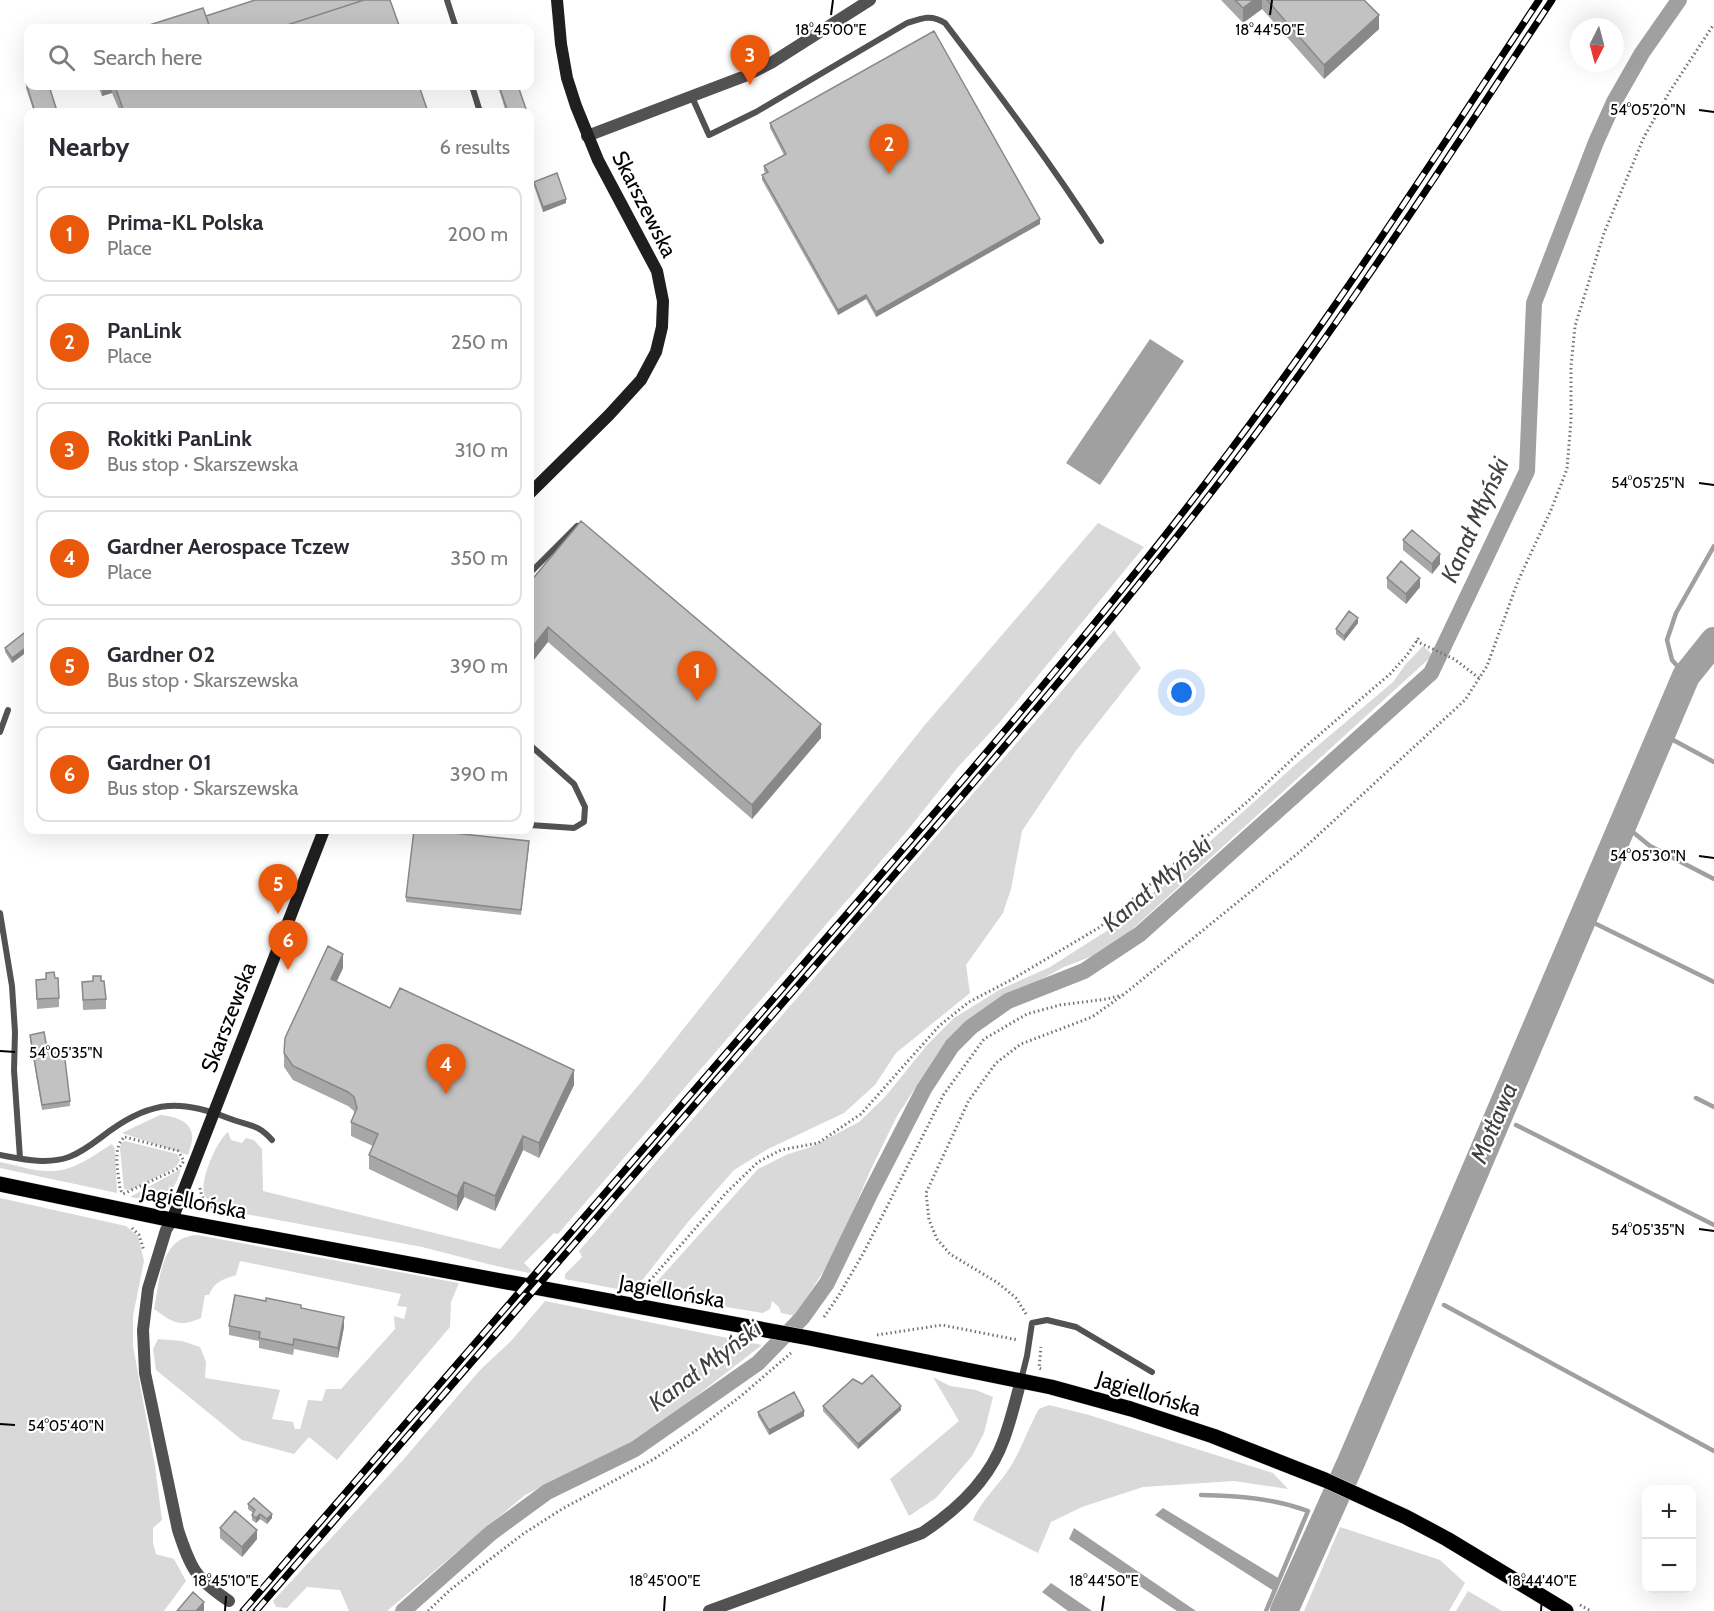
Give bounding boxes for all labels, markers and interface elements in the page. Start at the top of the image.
north arrow [1570,18,1624,72]
text: 18°45'00"E [795,21,867,39]
text: 18°44'50"E [1235,21,1305,39]
search box [24,24,534,90]
pin: 3 [730,36,770,85]
icon: search [45,41,78,74]
text: Search here [93,44,202,71]
text: 54°05'20"N [1610,101,1686,119]
pin: 2 [870,124,908,174]
text: Nearby [48,131,129,163]
text: 6 results [439,135,510,159]
street label: Skarszewska [606,146,683,262]
text: Prima-KL Polska [107,209,264,236]
text: 1 [66,222,73,246]
text: 200 m [448,222,508,246]
text: Place [107,236,152,260]
text: PanLink [107,317,182,344]
text: 2 [64,330,75,354]
text: 250 m [451,330,508,354]
text: Place [107,344,152,368]
text: Rokitki PanLink [107,425,252,452]
text: 3 [64,438,75,462]
text: 310 m [455,438,508,462]
text: Bus stop · Skarszewska [107,452,298,476]
water label: Kanał Młyński [1434,452,1515,587]
text: 54°05'25"N [1611,474,1685,492]
text: Gardner Aerospace Tczew [107,533,349,560]
text: 4 [63,546,76,570]
text: 350 m [450,546,508,570]
text: Place [107,560,152,584]
text: Gardner 02 [107,641,215,668]
pin: 1 [678,652,716,701]
text: 5 [64,654,75,678]
text: 390 m [450,654,508,678]
text: Bus stop · Skarszewska [107,668,298,692]
your location [1167,678,1196,707]
text: Gardner 01 [107,749,212,776]
text: 6 [64,762,75,786]
text: 390 m [450,762,508,786]
text: Bus stop · Skarszewska [107,776,298,800]
water label: Kanał Młyński [1096,829,1218,938]
text: 54°05'30"N [1610,847,1686,865]
pin: 5 [258,864,298,914]
pin: 6 [268,920,308,970]
street label: Skarszewska [195,958,262,1076]
text: 54°05'35"N [29,1044,103,1062]
pin: 4 [426,1044,466,1094]
water label: Motława [1463,1078,1523,1168]
street label: Jagiellońska [138,1178,250,1225]
text: 54°05'35"N [1611,1221,1685,1239]
street label: Jagiellońska [616,1269,728,1314]
water label: Kanał Młyński [643,1313,767,1417]
street label: Jagiellońska [1093,1365,1205,1422]
text: 54°05'40"N [28,1417,104,1435]
map controls [1642,1485,1696,1593]
button: + [1642,1485,1696,1539]
button: − [1642,1539,1696,1593]
text: 18°45'10"E [193,1572,259,1590]
text: 18°45'00"E [629,1572,701,1590]
text: 18°44'50"E [1069,1572,1139,1590]
text: 18°44'40"E [1507,1572,1577,1590]

